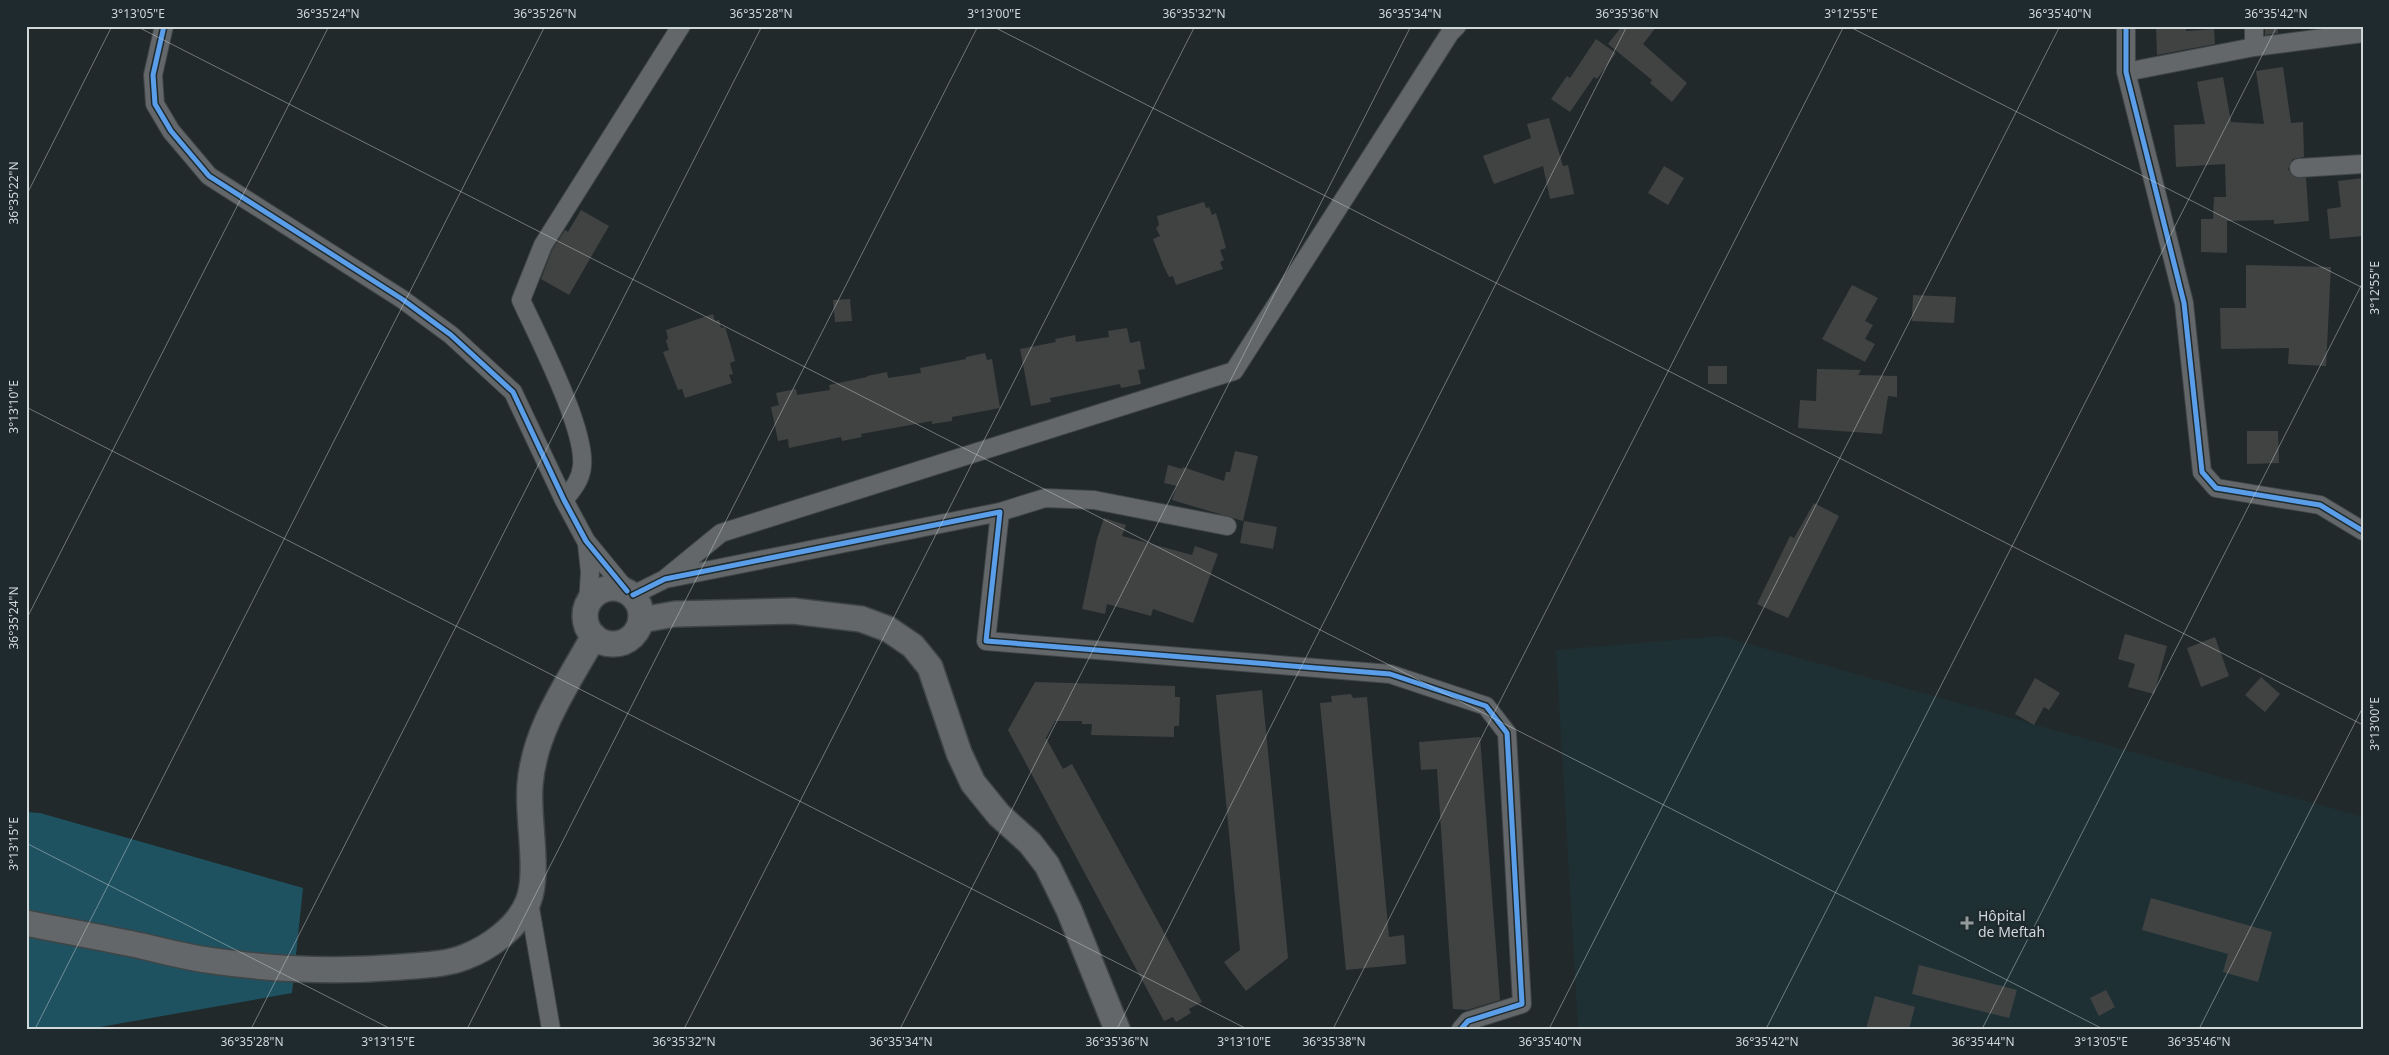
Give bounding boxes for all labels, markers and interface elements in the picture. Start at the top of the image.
text: 3°13'05"E [111,5,165,22]
text: 36°35'24"N [296,5,360,22]
text: 36°35'26"N [513,5,577,22]
text: 36°35'28"N [729,5,793,22]
text: 3°13'00"E [967,5,1021,22]
text: 36°35'32"N [1162,5,1226,22]
text: 36°35'34"N [1378,5,1442,22]
text: 36°35'36"N [1595,5,1659,22]
text: 3°12'55"E [1824,5,1878,22]
text: 36°35'40"N [2028,5,2092,22]
text: 36°35'42"N [2244,5,2308,22]
text: 36°35'22"N [5,161,22,225]
text: 3°12'55"E [2366,261,2383,315]
text: 3°13'10"E [5,380,22,434]
text: 36°35'24"N [5,586,22,650]
text: 3°13'00"E [2366,697,2383,751]
text: 3°13'15"E [5,817,22,871]
place label: Hôpital de Meftah [1978,906,2045,941]
marker: Hôpital de Meftah [1960,916,1974,930]
text: 36°35'28"N [220,1033,284,1050]
text: 3°13'15"E [361,1033,415,1050]
text: 36°35'32"N [652,1033,716,1050]
text: 36°35'34"N [869,1033,933,1050]
text: 36°35'36"N [1085,1033,1149,1050]
text: 3°13'10"E [1217,1033,1271,1050]
text: 36°35'38"N [1302,1033,1366,1050]
text: 36°35'40"N [1518,1033,1582,1050]
text: 36°35'42"N [1735,1033,1799,1050]
text: 36°35'44"N [1951,1033,2015,1050]
text: 3°13'05"E [2074,1033,2128,1050]
text: 36°35'46"N [2167,1033,2231,1050]

